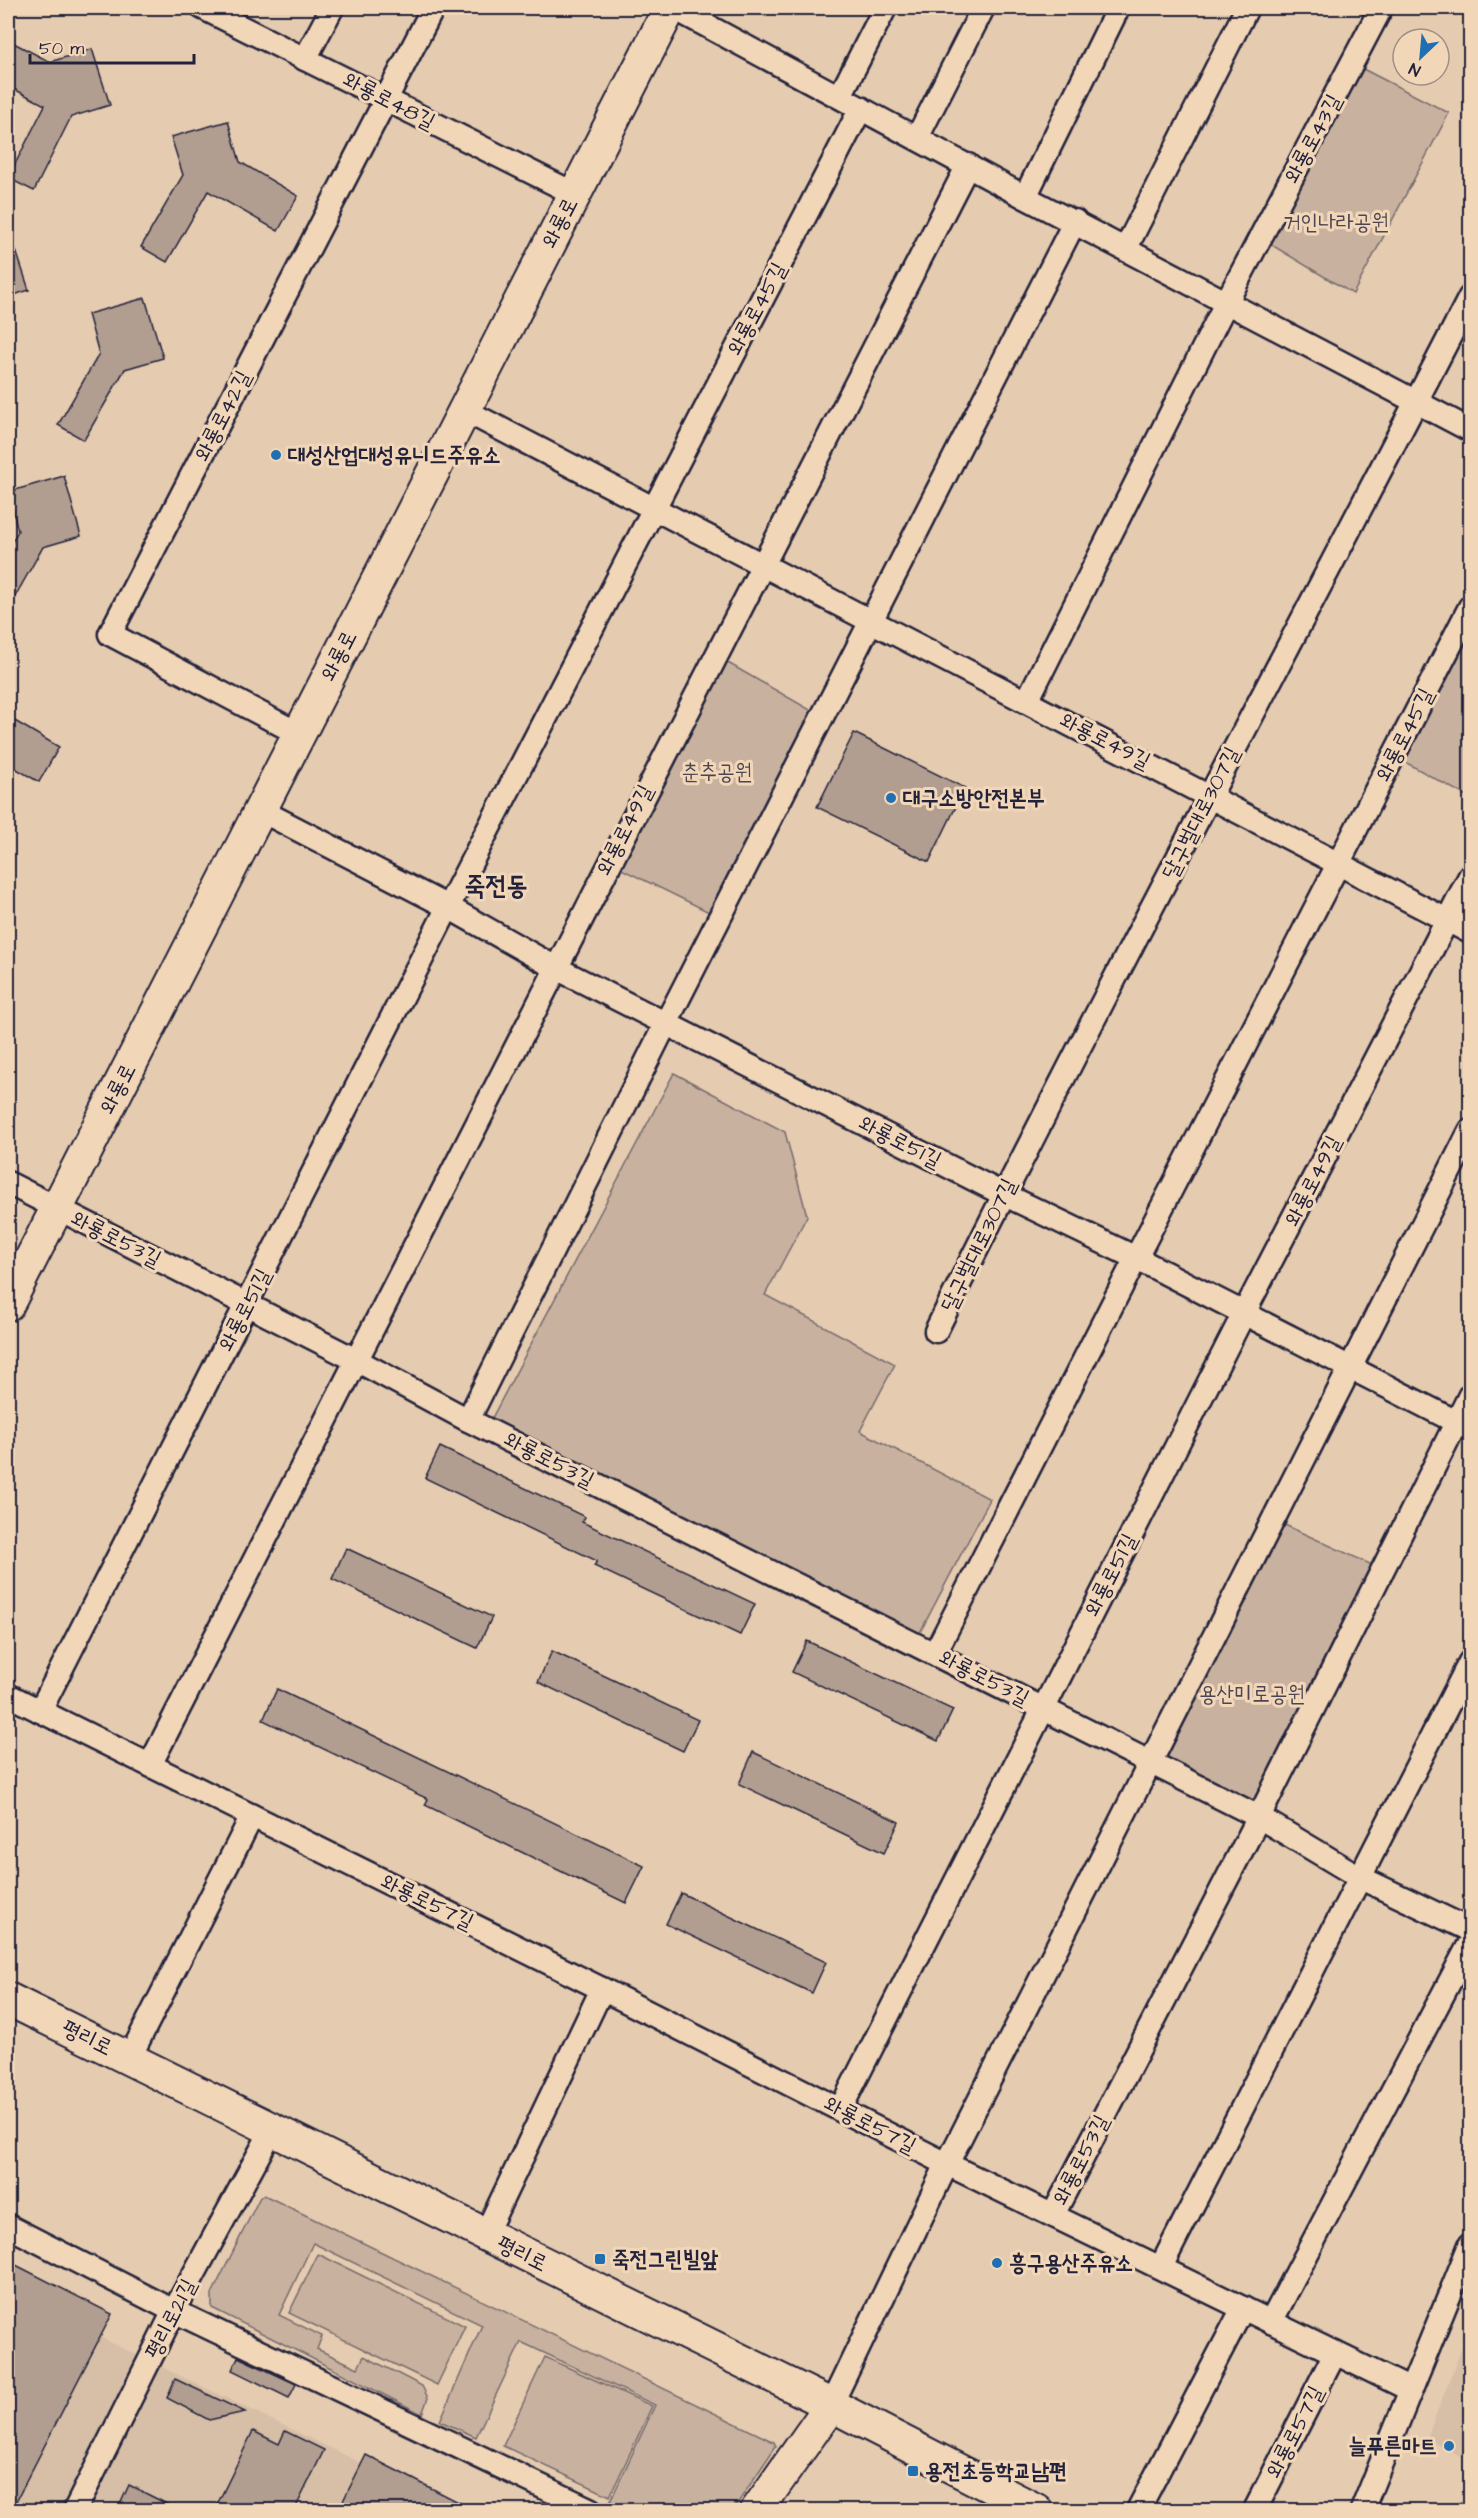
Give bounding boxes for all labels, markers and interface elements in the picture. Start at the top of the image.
scale bar [30,27,194,65]
north arrow [1391,27,1451,87]
text: 50 m [39,36,84,61]
text: N [1406,57,1424,82]
street label: 와룡로48길 [337,64,441,138]
street label: 와룡로43길 [1277,89,1350,189]
street label: 와룡로 [534,192,586,254]
park label: 거인나라공원 [1283,207,1389,238]
street label: 와룡로45길 [720,257,795,361]
street label: 와룡로42길 [187,365,259,467]
place label: 대성산업대성유니드주유소 [288,440,500,471]
marker: 대성산업대성유니드주유소 [269,448,283,462]
street label: 와룡로 [313,625,365,687]
street label: 와룡로45길 [1368,683,1442,787]
street label: 와룡로49길 [1054,705,1156,777]
street label: 달구벌대로307길 [1154,741,1248,885]
park label: 춘추공원 [682,757,752,788]
street label: 와룡로49길 [589,779,661,881]
place label: 대구소방안전본부 [903,783,1045,814]
marker: 대구소방안전본부 [884,791,898,805]
district label: 죽전동 [465,868,527,904]
street label: 와룡로 [92,1058,144,1120]
street label: 와룡로51길 [853,1108,947,1176]
street label: 와룡로49길 [1277,1130,1349,1232]
street label: 달구벌대로307길 [933,1173,1025,1317]
street label: 와룡로53길 [65,1203,167,1275]
street label: 와룡로51길 [211,1263,279,1357]
street label: 와룡로53길 [498,1424,600,1496]
street label: 와룡로51길 [1077,1528,1145,1622]
street label: 와룡로53길 [933,1642,1035,1714]
park label: 용산미로공원 [1199,1679,1305,1710]
street label: 와룡로57길 [375,1866,479,1938]
street label: 평리로 [56,2012,118,2064]
street label: 와룡로57길 [818,2089,922,2162]
street label: 와룡로53길 [1045,2109,1117,2211]
street label: 평리로 [491,2228,553,2280]
place label: 죽전그린빌앞 [612,2244,719,2275]
place label: 흥구용산주유소 [1009,2248,1133,2279]
marker: 죽전그린빌앞 [593,2252,607,2266]
marker: 흥구용산주유소 [990,2256,1004,2270]
street label: 평리로21길 [138,2273,205,2364]
street label: 와룡로57길 [1259,2380,1332,2484]
place label: 늘푸른마트 [1348,2431,1437,2462]
marker: 늘푸른마트 [1442,2439,1456,2453]
place label: 용전초등학교남편 [925,2456,1067,2487]
marker: 용전초등학교남편 [906,2464,920,2478]

